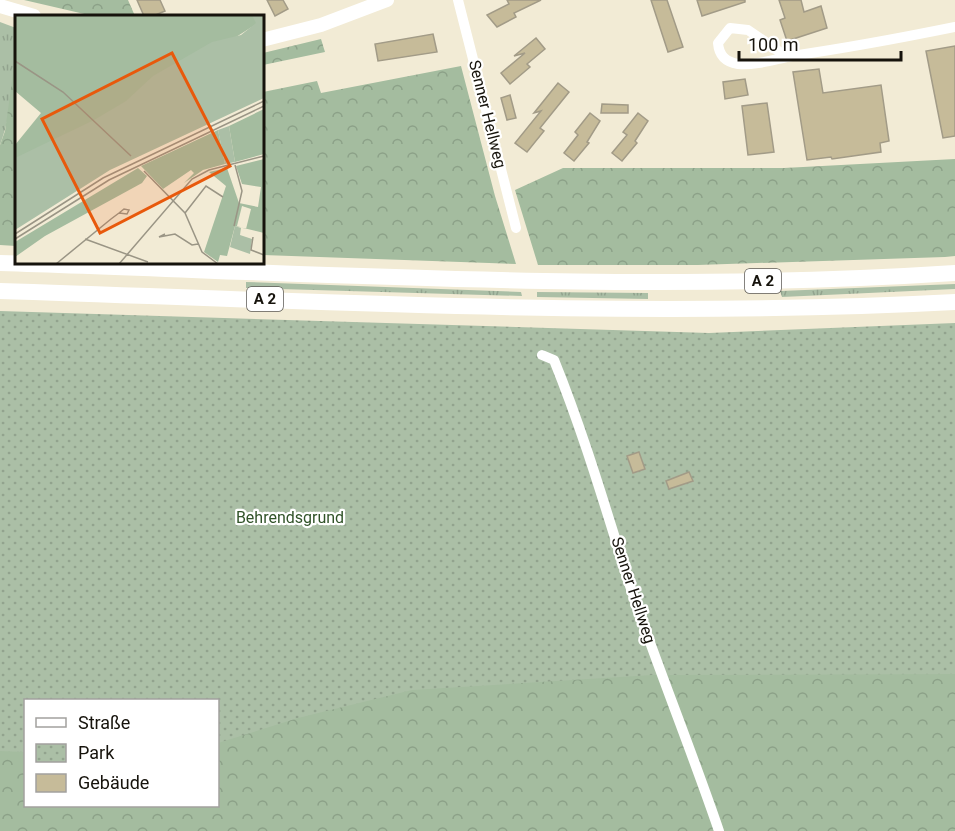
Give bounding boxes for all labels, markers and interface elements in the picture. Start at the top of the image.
inset map [15,15,264,264]
scale bar [739,24,901,62]
text: 100 m [748,34,799,55]
street label: Senner Hellweg [465,58,510,170]
road number: A 2 [745,269,781,293]
road number: A 2 [247,287,283,311]
park label: Behrendsgrund [236,508,344,527]
street label: Senner Hellweg [607,535,660,646]
legend [24,699,219,807]
text: Straße [78,712,130,733]
text: Park [78,742,115,763]
text: Gebäude [78,772,149,793]

